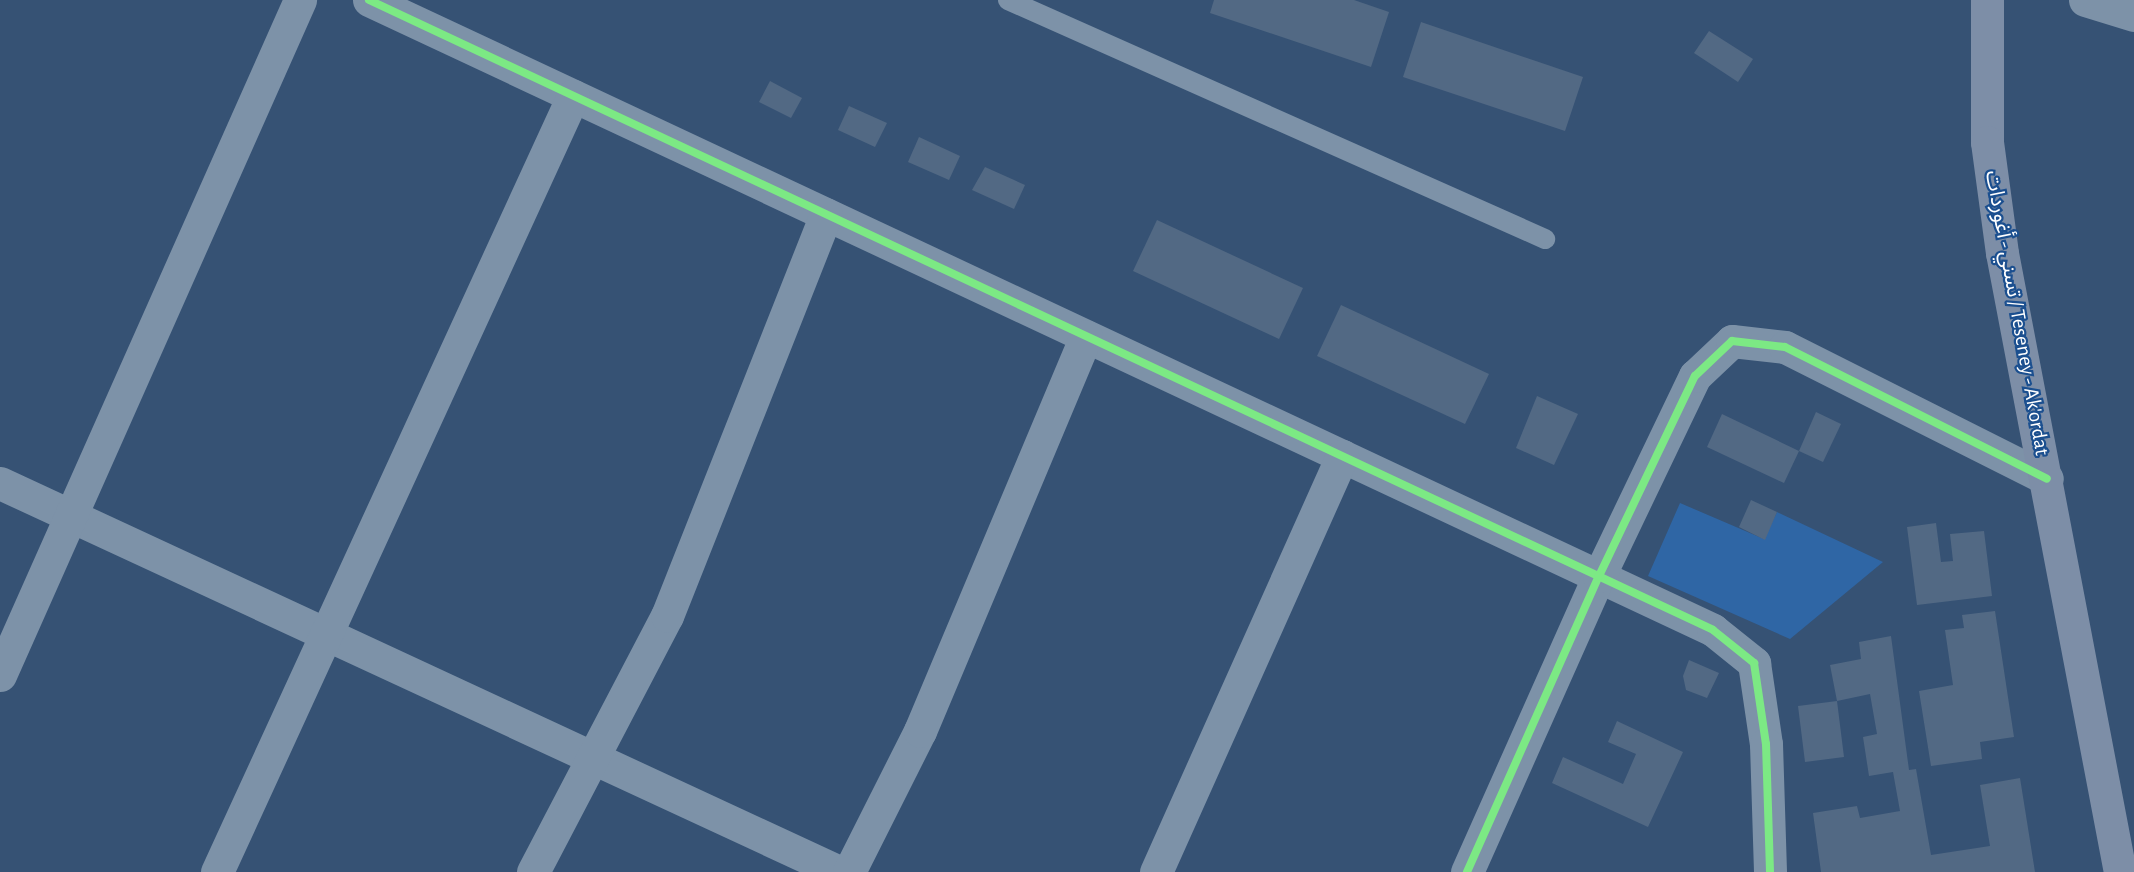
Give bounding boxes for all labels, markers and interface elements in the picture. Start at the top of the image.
street label: تسني - أغوردات / Teseney - Ak'ordat [1980,169,2054,457]

